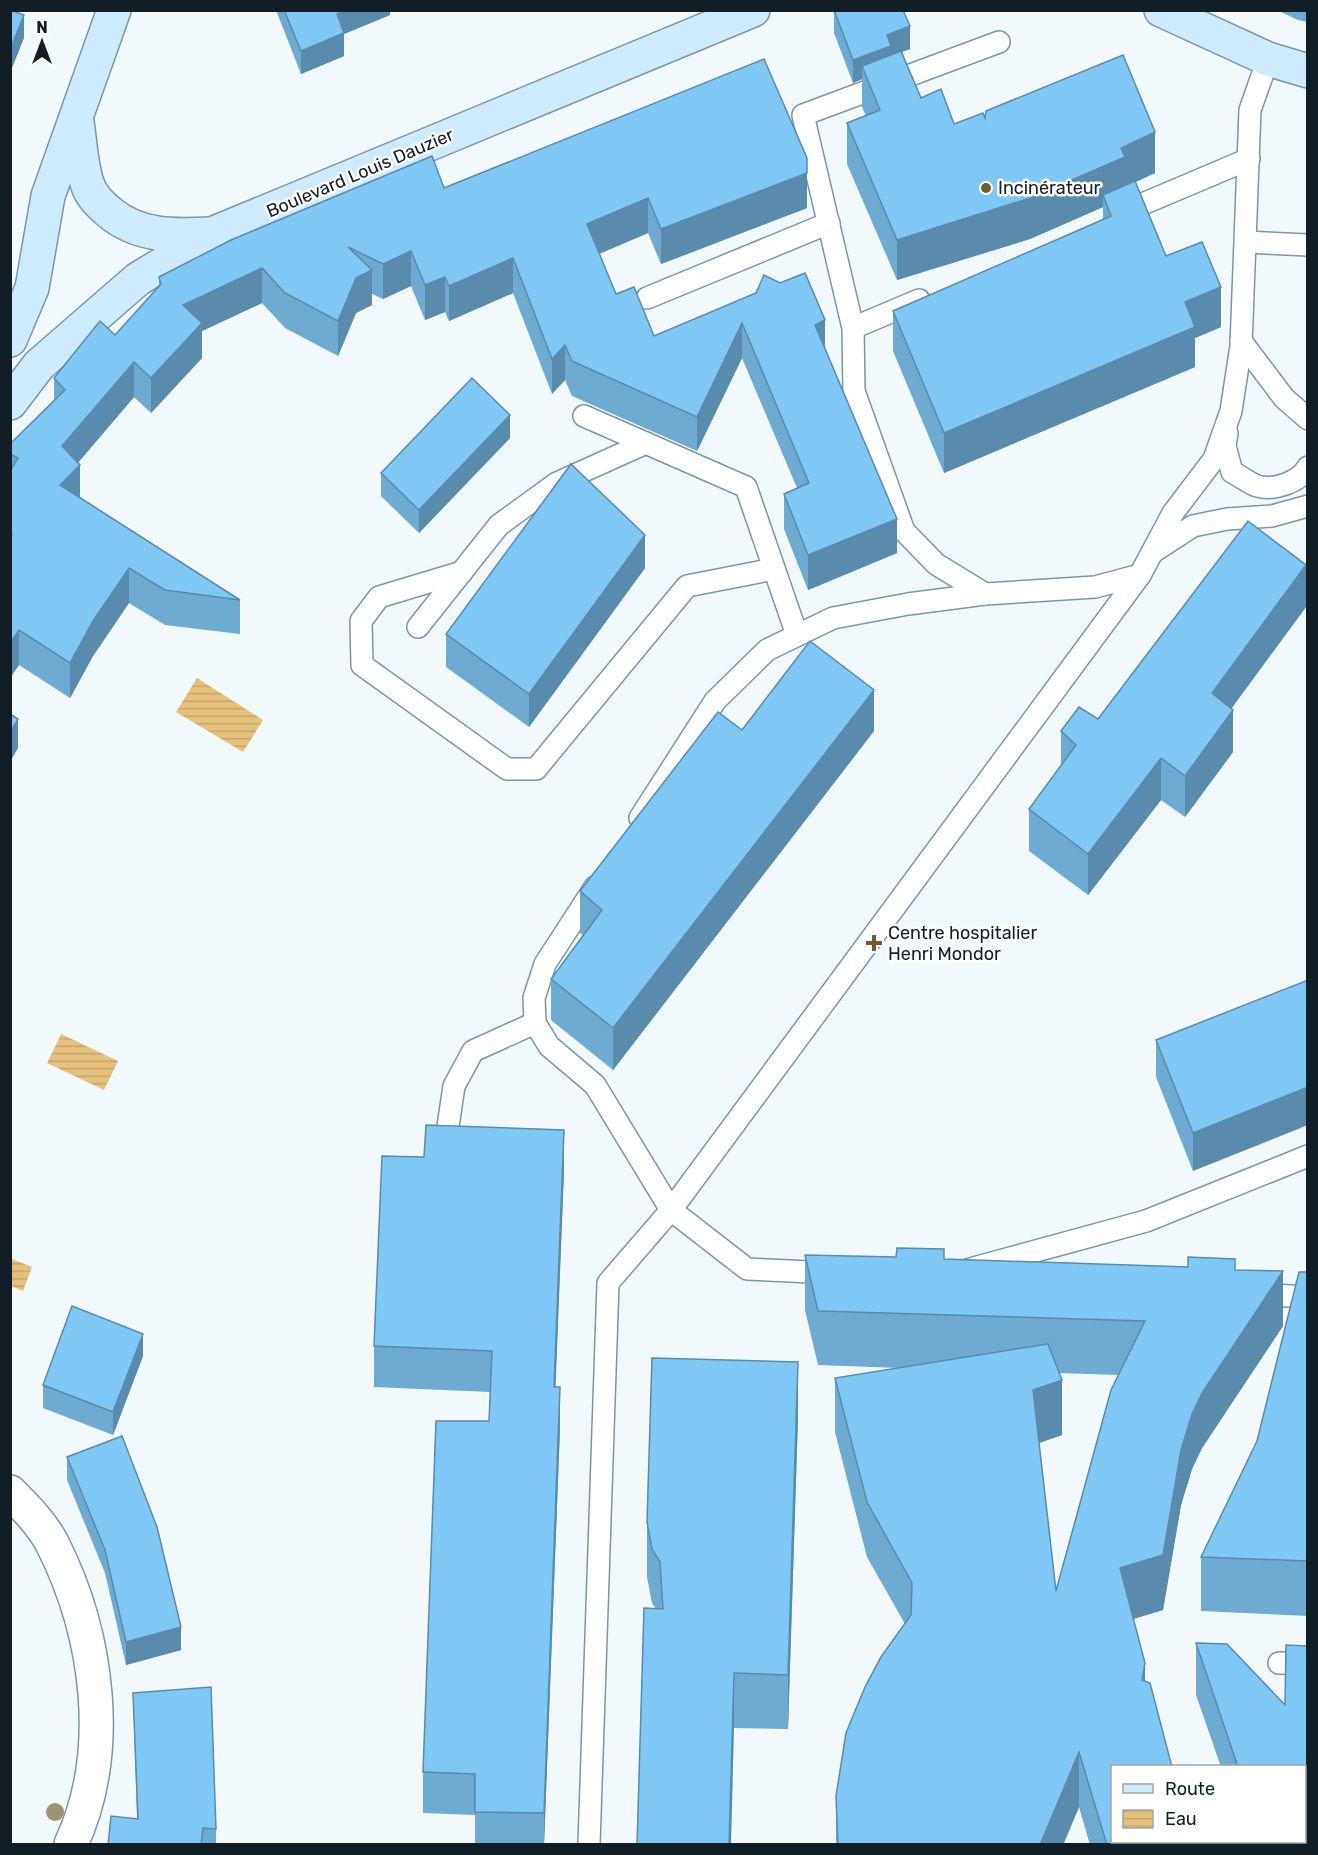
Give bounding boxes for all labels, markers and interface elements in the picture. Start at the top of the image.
north arrow [12,12,72,72]
text: N [36,18,48,37]
street label: Boulevard Louis Dauzier [263,123,457,222]
place label: Incinérateur [998,177,1101,199]
marker: Incinérateur [979,181,993,195]
place label: Centre hospitalier Henri Mondor [888,922,1037,965]
marker: Centre hospitalier Henri Mondor [865,934,883,952]
legend [1111,1765,1306,1843]
text: Route [1165,1778,1215,1800]
text: Eau [1165,1808,1197,1830]

